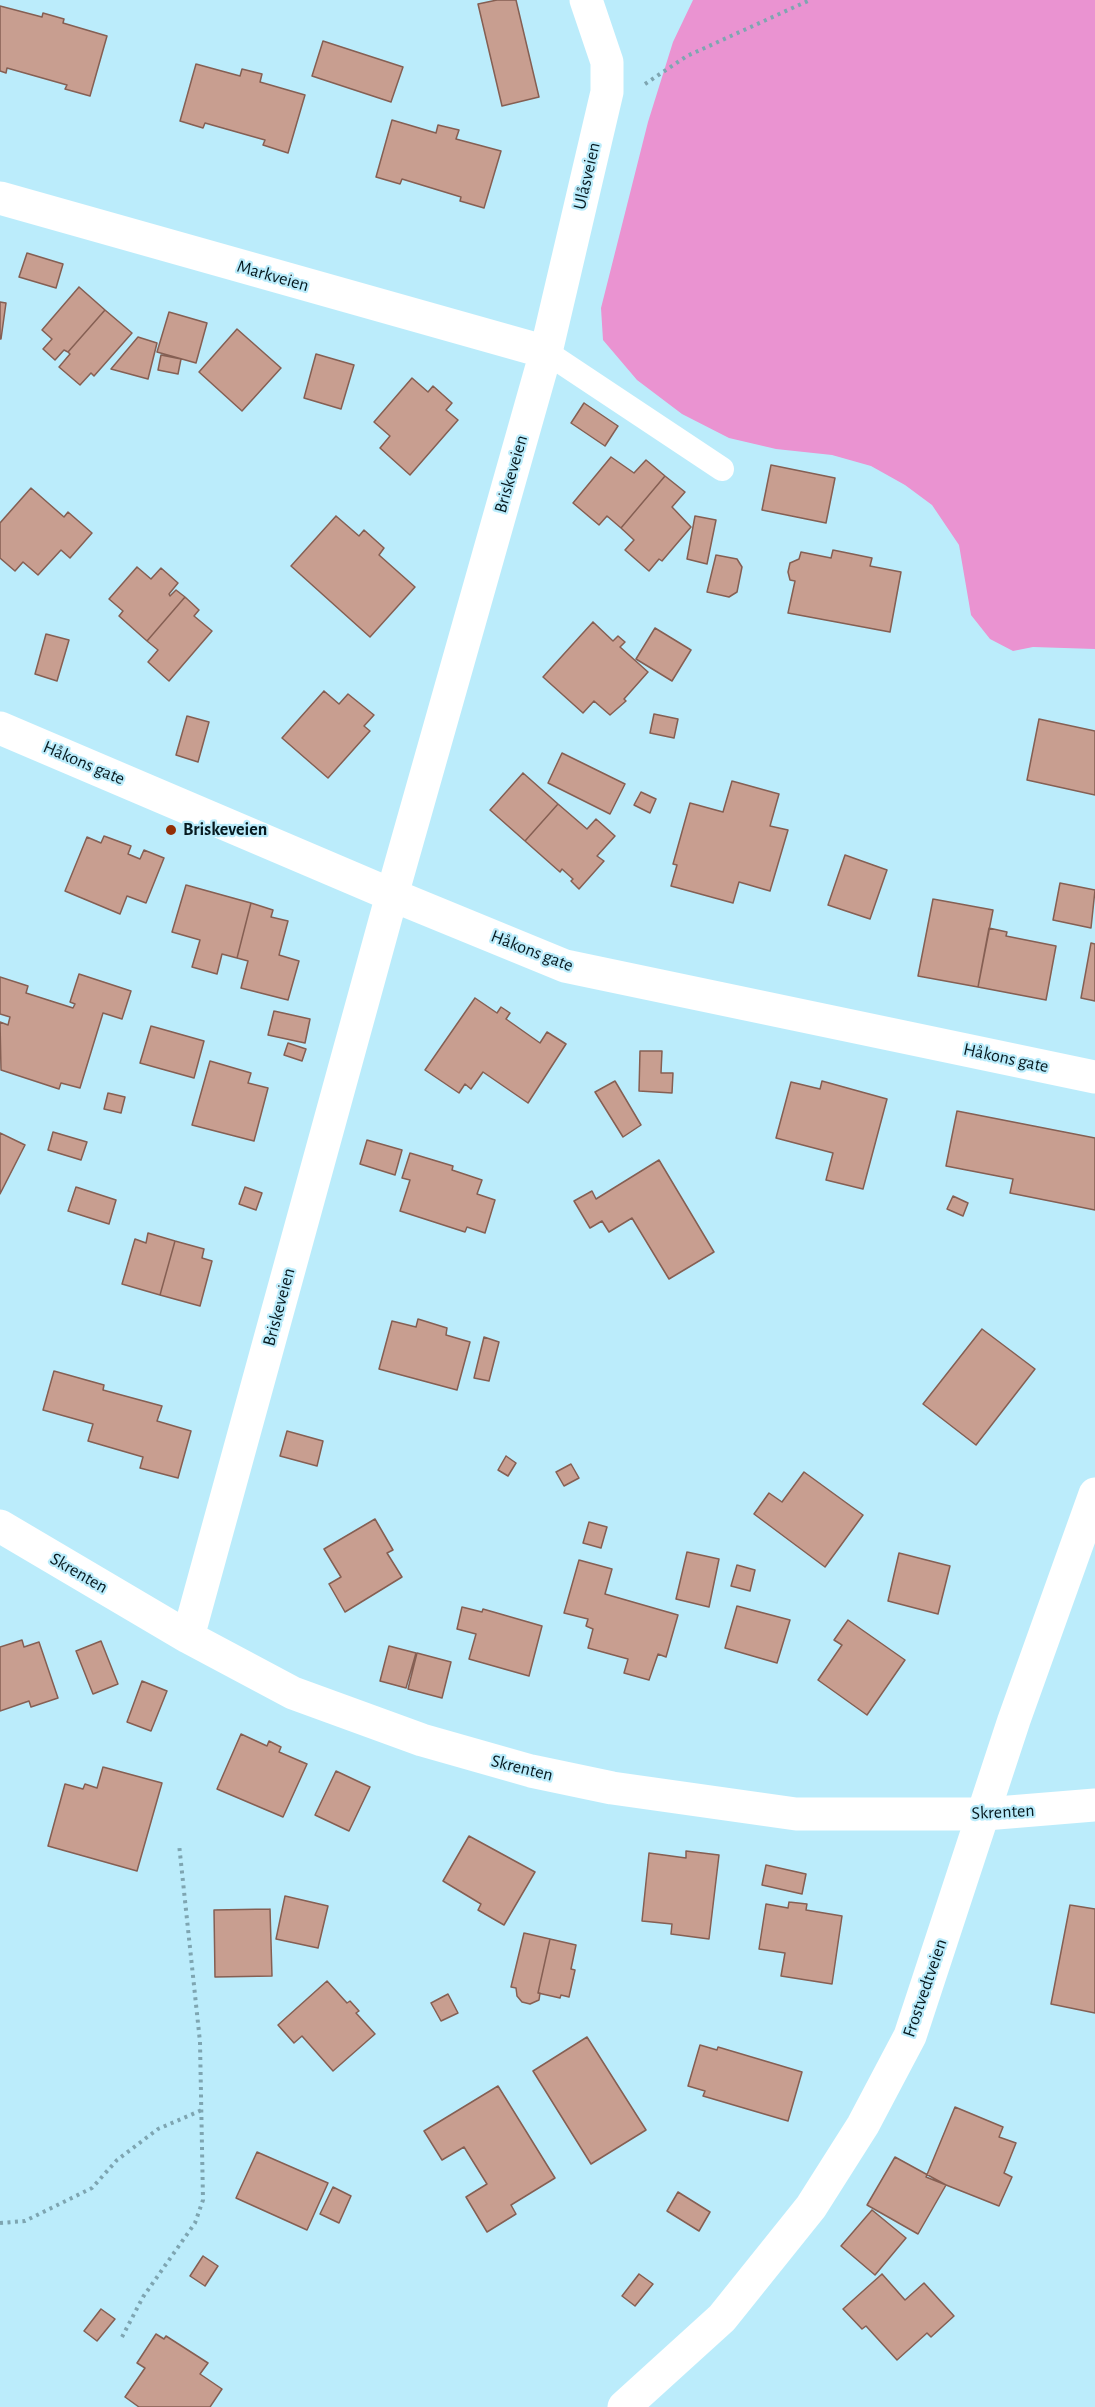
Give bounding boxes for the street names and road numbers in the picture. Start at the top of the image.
street label: Ulåsveien [569,140,605,212]
street label: Markveien [235,255,311,297]
street label: Briskeveien [490,433,532,515]
street label: Håkons gate [40,736,128,790]
street label: Håkons gate [488,925,576,977]
street label: Håkons gate [961,1038,1051,1078]
street label: Briskeveien [258,1266,300,1348]
street label: Skrenten [46,1548,112,1598]
street label: Skrenten [489,1750,555,1786]
street label: Skrenten [971,1800,1035,1824]
street label: Frostvedtveien [898,1936,952,2040]

